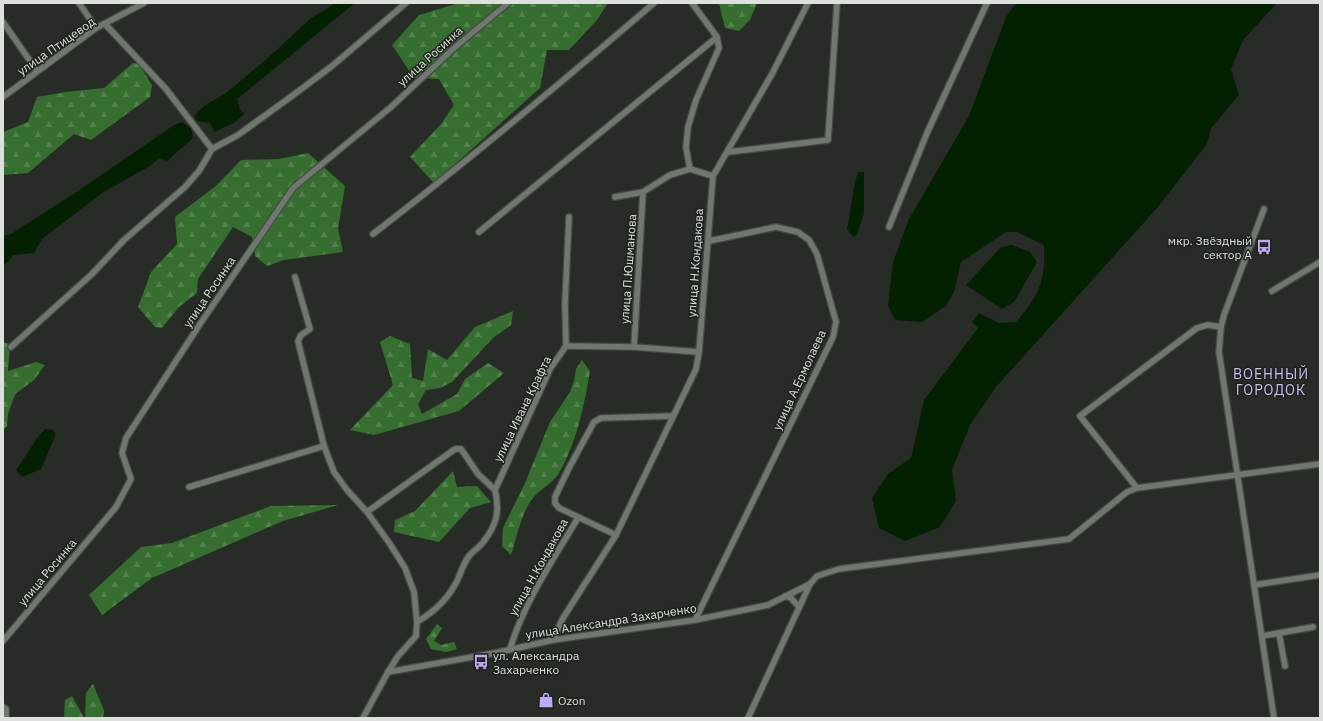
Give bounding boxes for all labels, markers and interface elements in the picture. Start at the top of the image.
street label: улица Птицевод [14,14,98,78]
street label: улица Росинка [394,22,466,89]
street label: улица Н.Кондакова [684,208,706,318]
street label: улица П.Юшманова [617,213,639,325]
place label: мкр. Звёздный сектор А [1168,233,1252,262]
bus stop icon: мкр. Звёздный сектор А [1255,238,1273,256]
street label: улица Росинка [180,253,239,331]
street label: улица А.Ермолаева [769,327,829,433]
street label: улица Ивана Крафта [490,353,554,464]
district label: ВОЕННЫЙ ГОРОДОК [1233,364,1309,399]
street label: улица Н.Кондакова [505,515,571,618]
street label: улица Росинка [15,535,80,609]
street label: улица Александра Захарченко [524,600,698,642]
place label: ул. Александра Захарченко [493,648,580,677]
bus stop icon: ул. Александра Захарченко [472,653,490,671]
shop icon: Ozon [537,691,555,709]
place label: Ozon [558,693,585,708]

